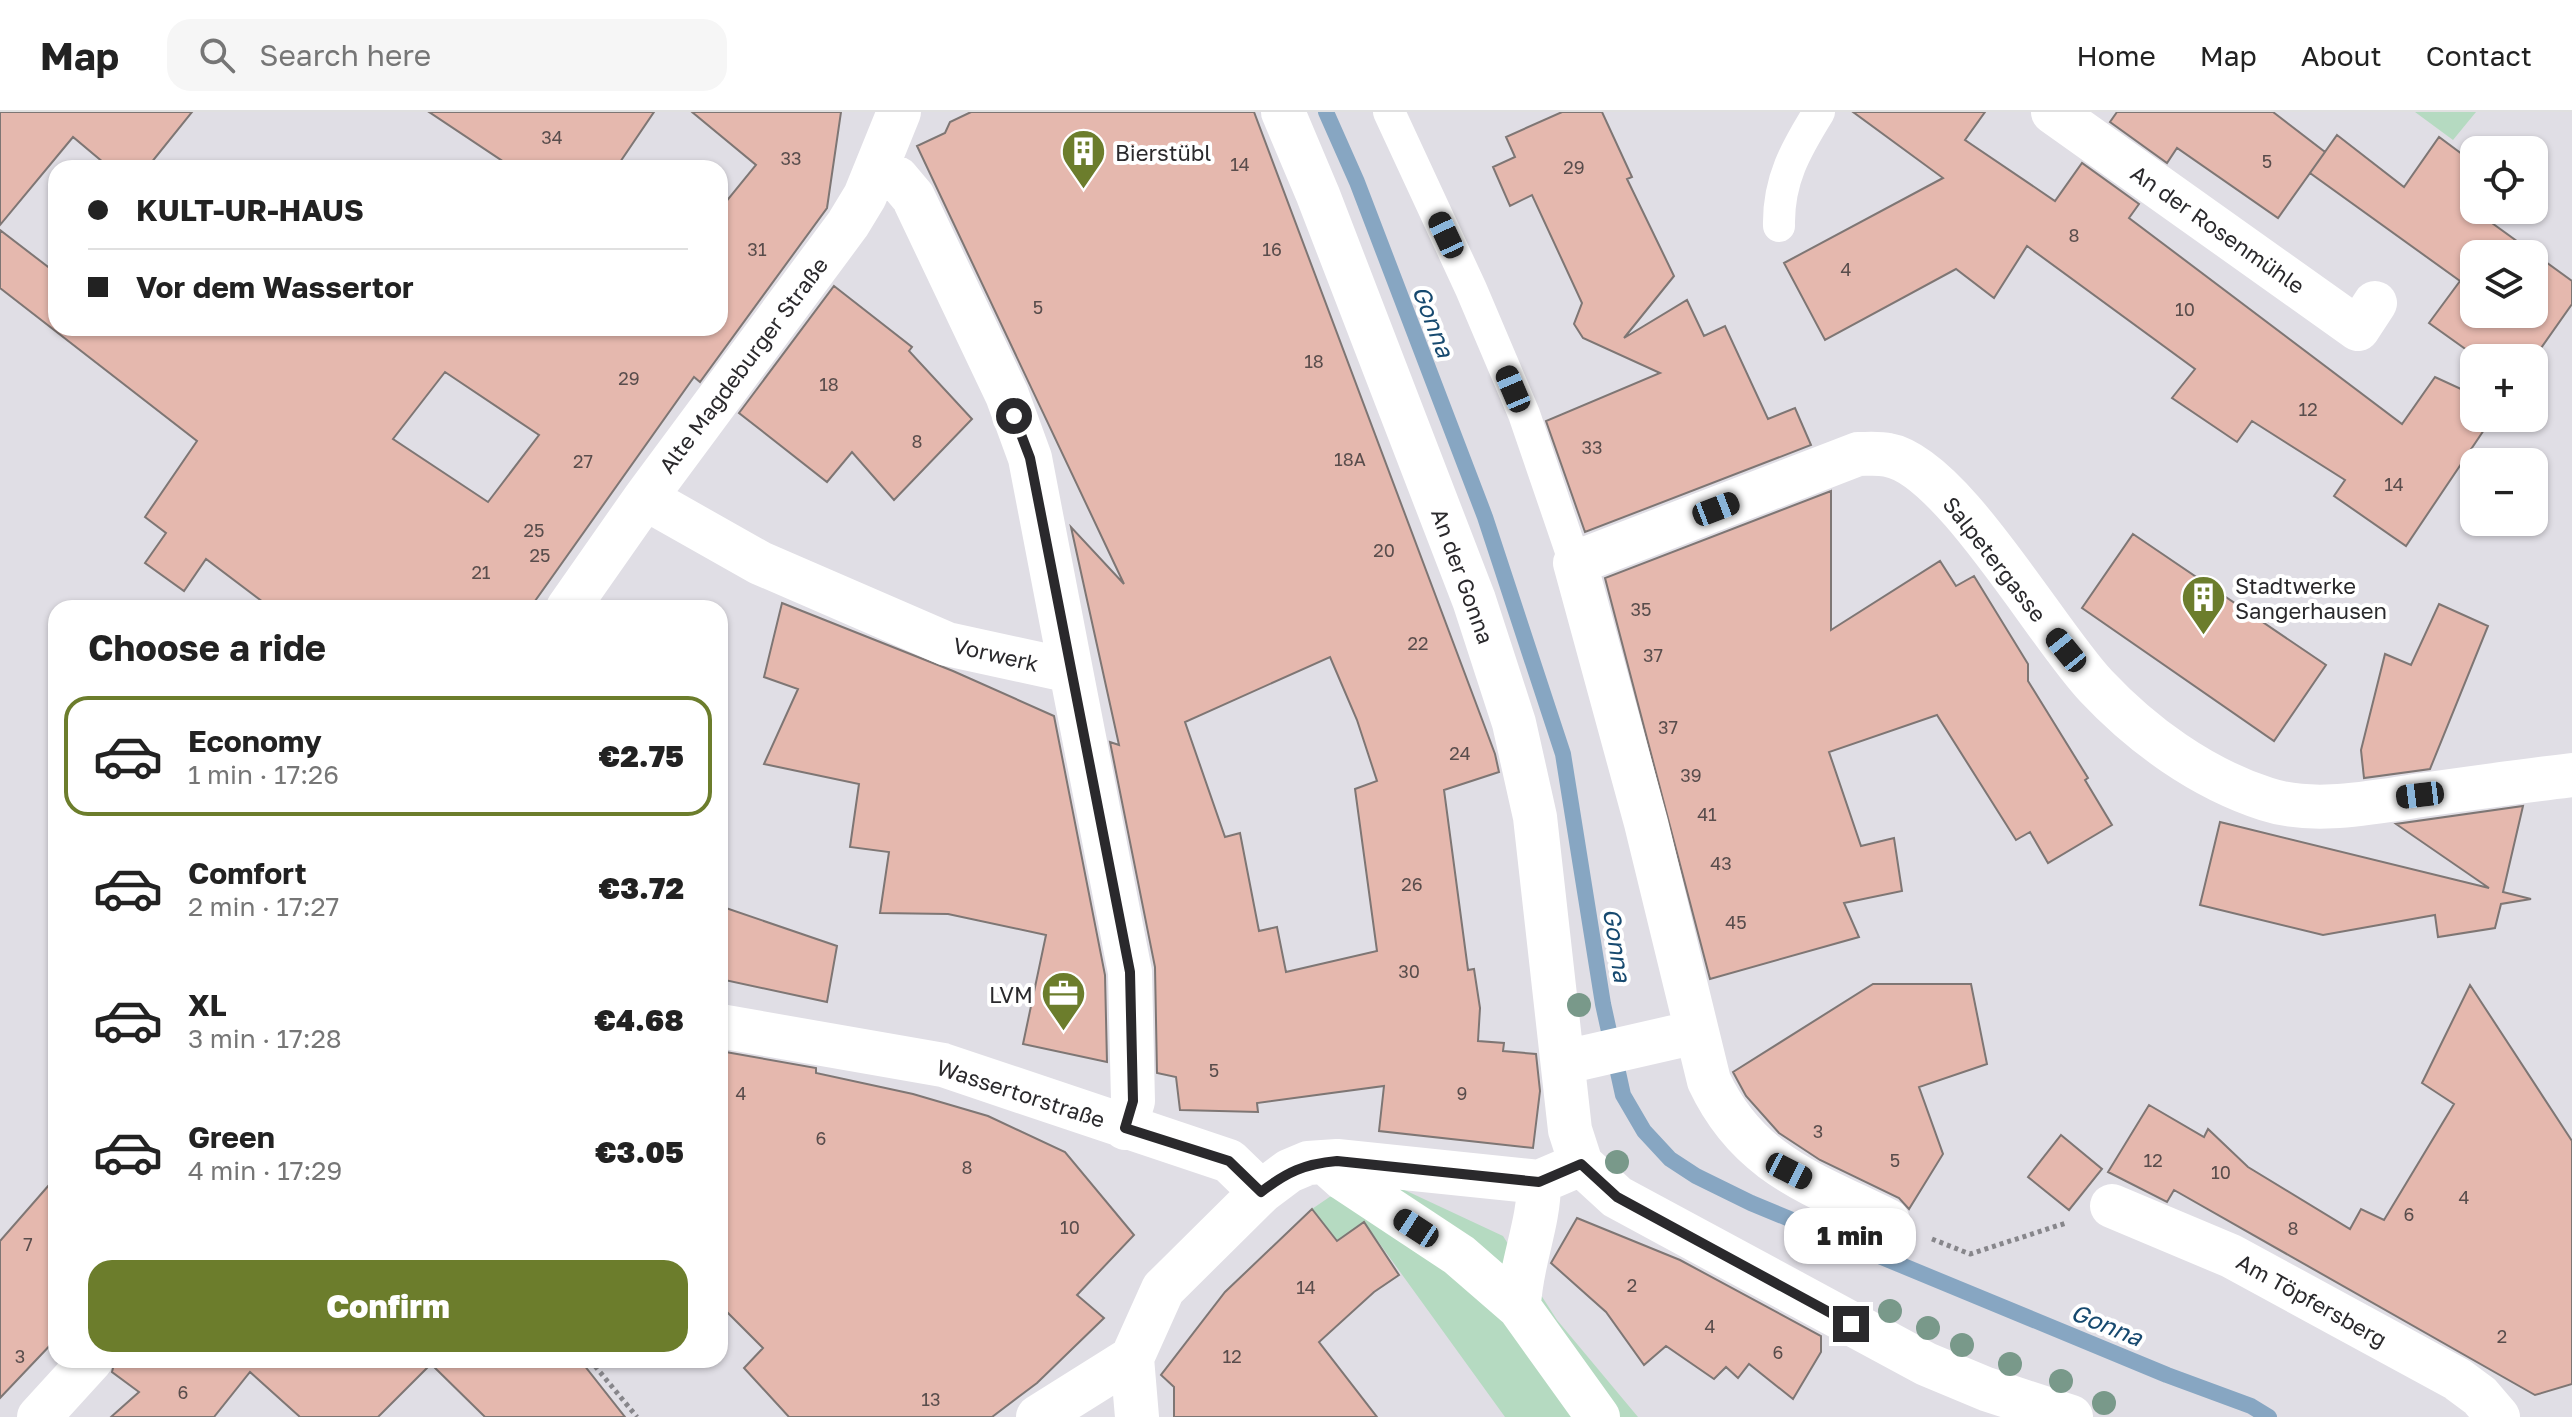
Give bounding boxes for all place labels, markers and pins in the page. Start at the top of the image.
building icon: Bierstübl [1060,128,1108,191]
place label: Bierstübl [1115,139,1211,166]
place label: Stadtwerke Sangerhausen [2235,572,2387,624]
building icon: Stadtwerke Sangerhausen [2180,574,2228,637]
office icon: LVM [1040,970,1088,1033]
place label: LVM [989,981,1033,1008]

